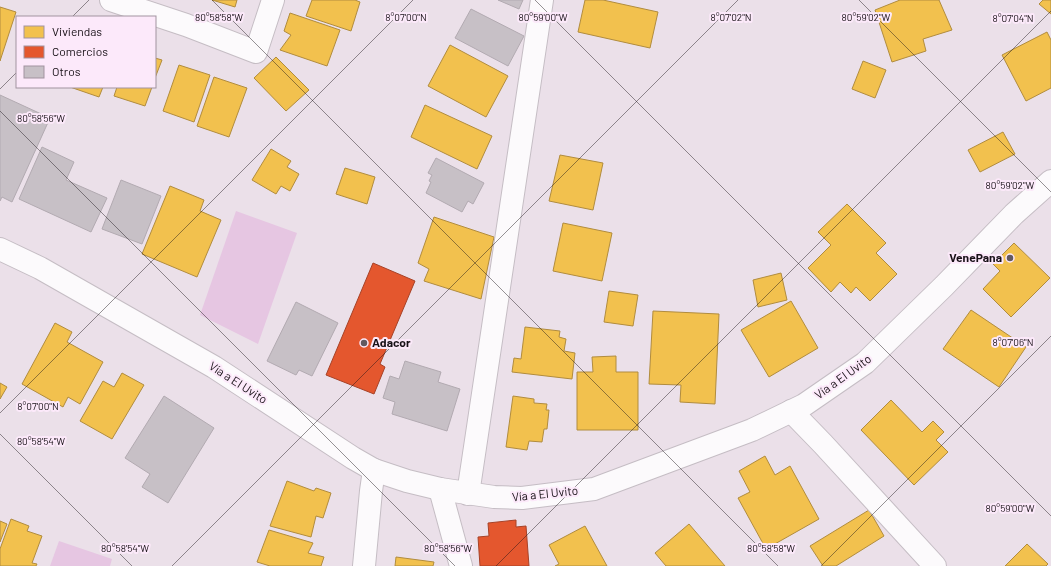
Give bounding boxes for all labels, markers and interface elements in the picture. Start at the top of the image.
text: 80°58'58"W [195,11,243,23]
text: 8°07'00"N [385,11,427,23]
text: 80°59'00"W [518,11,568,23]
text: 8°07'02"N [710,11,752,23]
text: 80°59'02"W [842,11,891,23]
text: 8°07'04"N [992,12,1034,24]
legend [16,16,156,88]
text: Viviendas [52,24,102,38]
text: Comercios [52,44,108,58]
text: Otros [52,64,81,78]
text: 80°58'56"W [17,112,65,124]
text: 80°59'02"W [986,179,1035,191]
place label: VenePana [949,250,1002,264]
marker: VenePana [1005,253,1015,263]
place label: Adacor [372,335,411,349]
text: 8°07'06"N [993,336,1033,348]
marker: Adacor [359,338,369,348]
street label: Vía a El Uvito [811,351,873,401]
street label: Vía a El Uvito [207,358,270,406]
text: 8°07'00"N [17,400,59,412]
text: 80°58'54"W [17,435,65,447]
street label: Vía a El Uvito [511,483,579,503]
text: 80°59'00"W [985,502,1035,514]
text: 80°58'54"W [101,542,149,554]
text: 80°58'56"W [424,542,472,554]
text: 80°58'58"W [747,542,795,554]

